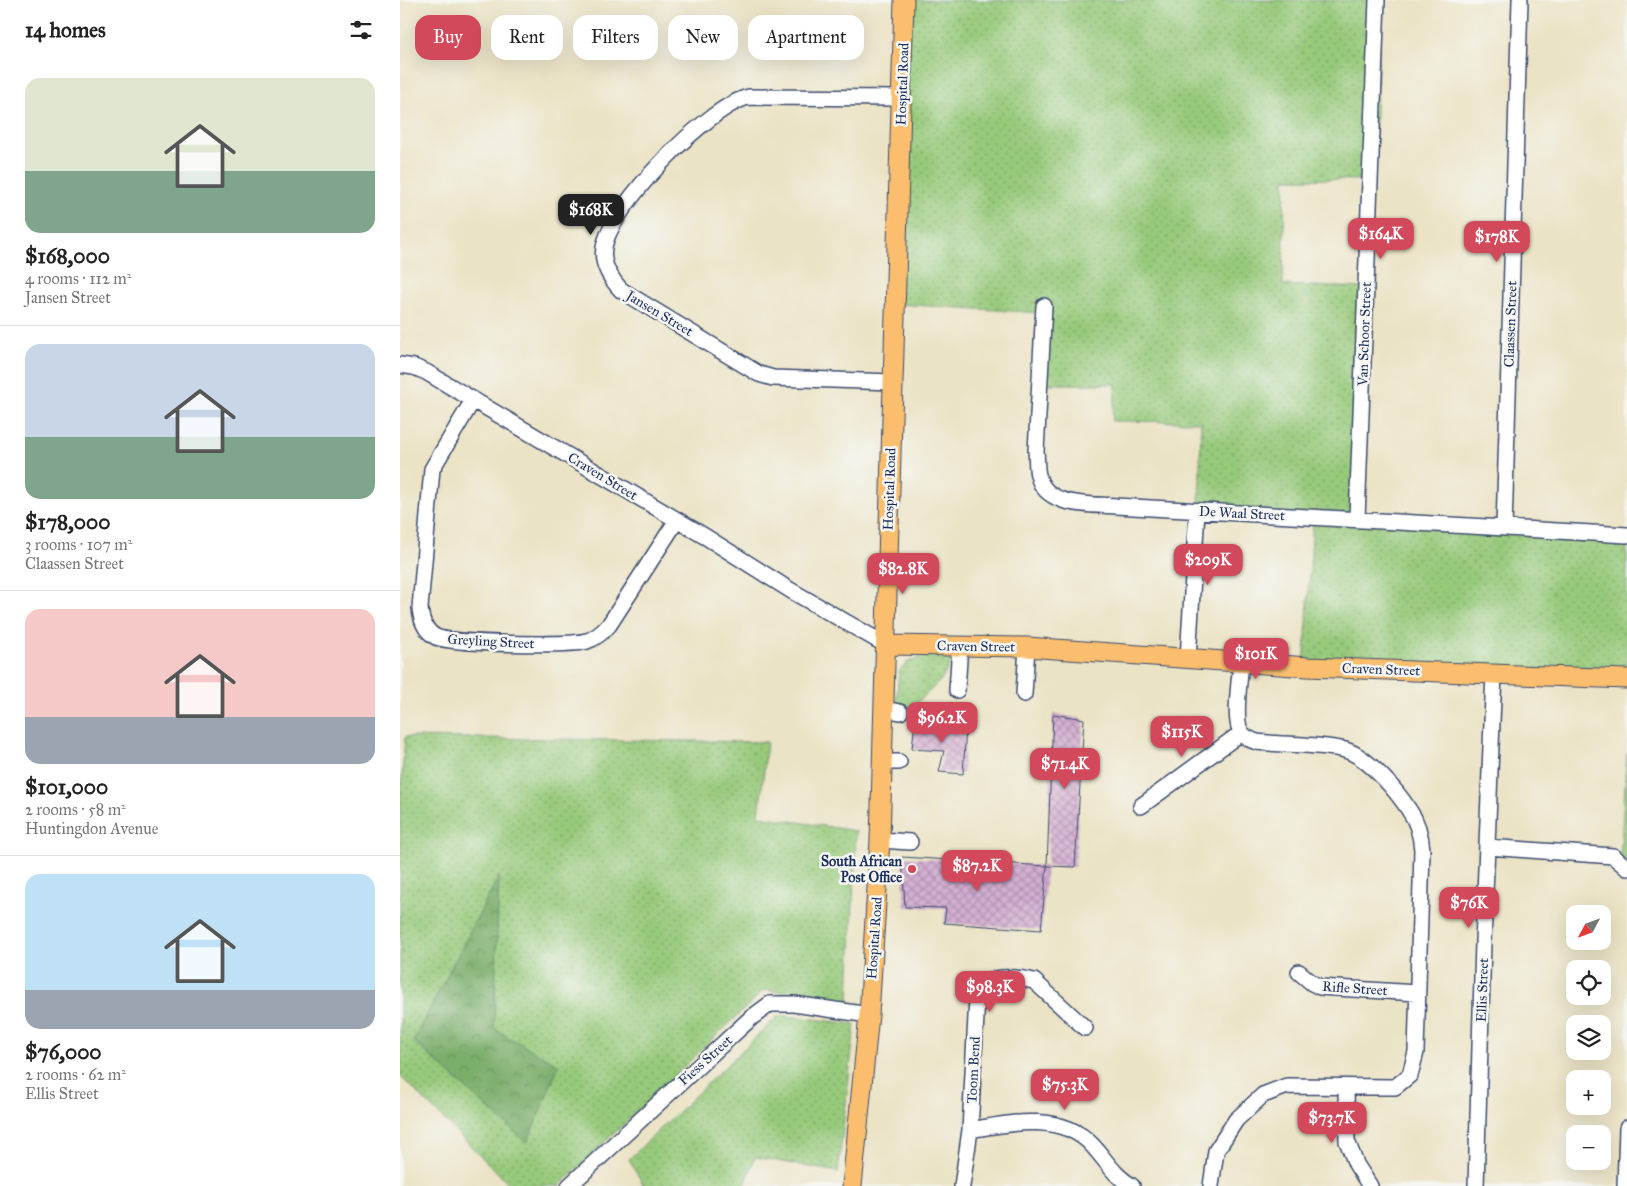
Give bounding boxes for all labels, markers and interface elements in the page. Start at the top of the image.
chip: Buy [415,15,481,60]
chip: Rent [491,15,563,60]
chip: Filters [573,15,658,60]
chip: New [668,15,738,60]
chip: Apartment [748,15,864,60]
icon: filters [347,16,375,44]
text: 14 homes [25,17,106,43]
street label: Hospital Road [893,42,912,126]
icon: home [155,111,245,201]
pin: $168K [556,194,626,236]
text: $168K [569,200,613,219]
pin: $164K [1346,218,1416,260]
pin: $178K [1462,220,1532,263]
text: $164K [1359,224,1403,243]
text: $178K [1475,227,1519,246]
text: $168,000 [25,243,110,269]
text: 4 rooms · 112 m² [25,269,131,288]
street label: Claassen Street [1500,280,1521,368]
street label: Van Schoor Street [1354,282,1375,387]
street label: Jansen Street [621,286,696,341]
text: Jansen Street [25,288,111,307]
icon: home [155,376,245,466]
street label: Hospital Road [880,447,899,531]
street label: Craven Street [565,449,641,504]
street label: De Waal Street [1199,503,1285,524]
text: $178,000 [25,509,110,535]
text: 3 rooms · 107 m² [25,535,132,554]
pin: $209K [1173,544,1243,586]
text: $209K [1185,550,1231,569]
pin: $82.8K [862,552,944,595]
text: Claassen Street [25,554,124,573]
text: $82.8K [878,559,928,578]
street label: Greyling Street [447,631,535,652]
street label: Craven Street [937,637,1015,656]
pin: $101K [1221,638,1291,680]
icon: home [155,641,245,731]
text: $101K [1235,644,1277,663]
street label: Craven Street [1342,660,1420,679]
pin: $96.2K [901,702,983,744]
text: $96.2K [918,708,966,727]
pin: $115K [1147,716,1217,758]
text: $115K [1162,722,1202,741]
pin: $71.4K [1024,748,1106,790]
text: $71.4K [1041,754,1089,773]
text: $101,000 [25,774,108,800]
text: 2 rooms · 58 m² [25,800,126,819]
text: Huntingdon Avenue [25,819,158,838]
pin: $87.2K [936,850,1018,892]
place label: South African Post Office [821,853,902,886]
text: $87.2K [952,856,1002,875]
marker: South African Post Office [906,863,918,875]
pin: $76K [1439,886,1499,929]
text: $76K [1450,893,1488,912]
street label: Hospital Road [863,896,886,980]
north arrow [1566,905,1611,950]
map controls [1566,905,1611,1170]
icon: home [155,906,245,996]
street label: Ellis Street [1473,958,1492,1022]
button: locate [1566,960,1611,1005]
pin: $98.3K [949,970,1031,1013]
text: $98.3K [966,977,1014,996]
street label: Rifle Street [1322,978,1388,999]
button: layers [1566,1015,1611,1060]
street label: Fiess Street [675,1032,736,1089]
street label: Toom Bend [963,1036,984,1104]
text: $76,000 [25,1039,102,1065]
text: 2 rooms · 62 m² [25,1065,126,1084]
pin: $75.3K [1024,1068,1106,1111]
button: + [1566,1070,1611,1115]
text: $75.3K [1042,1075,1088,1094]
text: Ellis Street [25,1084,99,1103]
pin: $73.7K [1291,1102,1373,1144]
text: $73.7K [1309,1108,1355,1127]
button: − [1566,1125,1611,1170]

